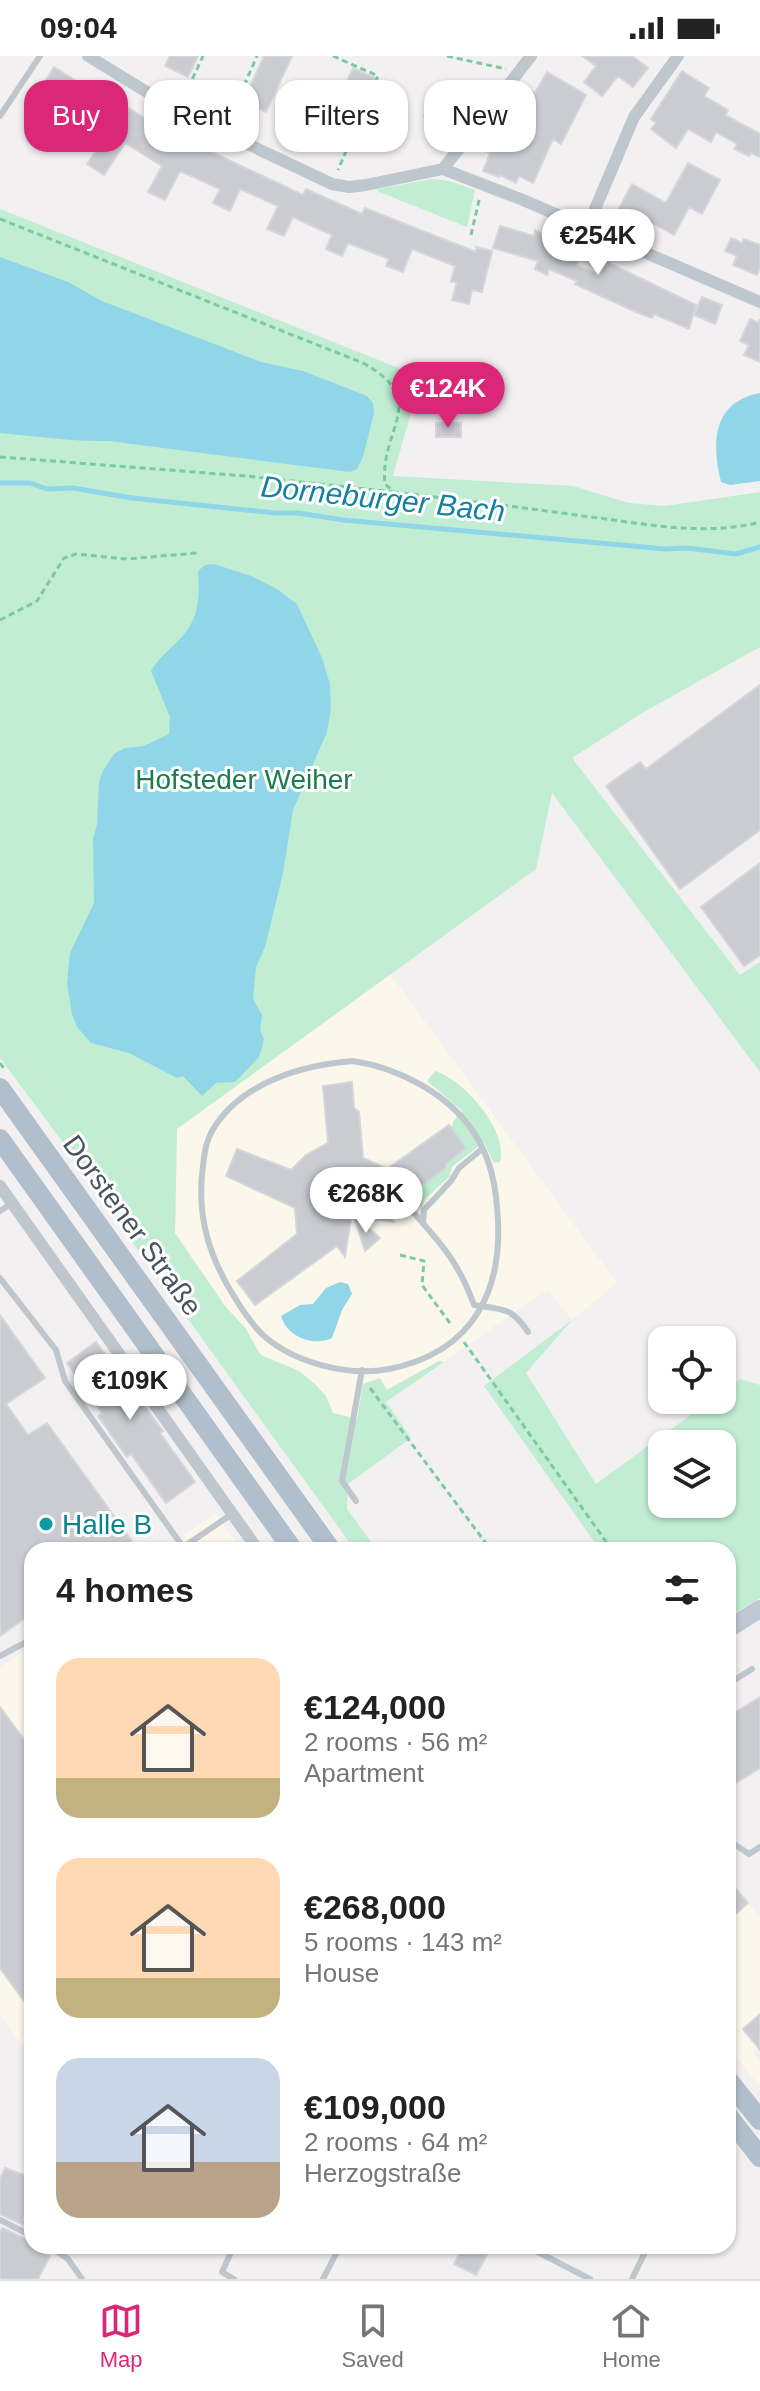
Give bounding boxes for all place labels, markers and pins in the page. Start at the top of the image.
pin: €254K [542,209,654,277]
pin: €124K [392,362,504,430]
pin: €268K [310,1167,422,1235]
pin: €109K [74,1354,186,1422]
place label: Halle B [62,1509,152,1540]
marker: Halle B [37,1515,55,1533]

